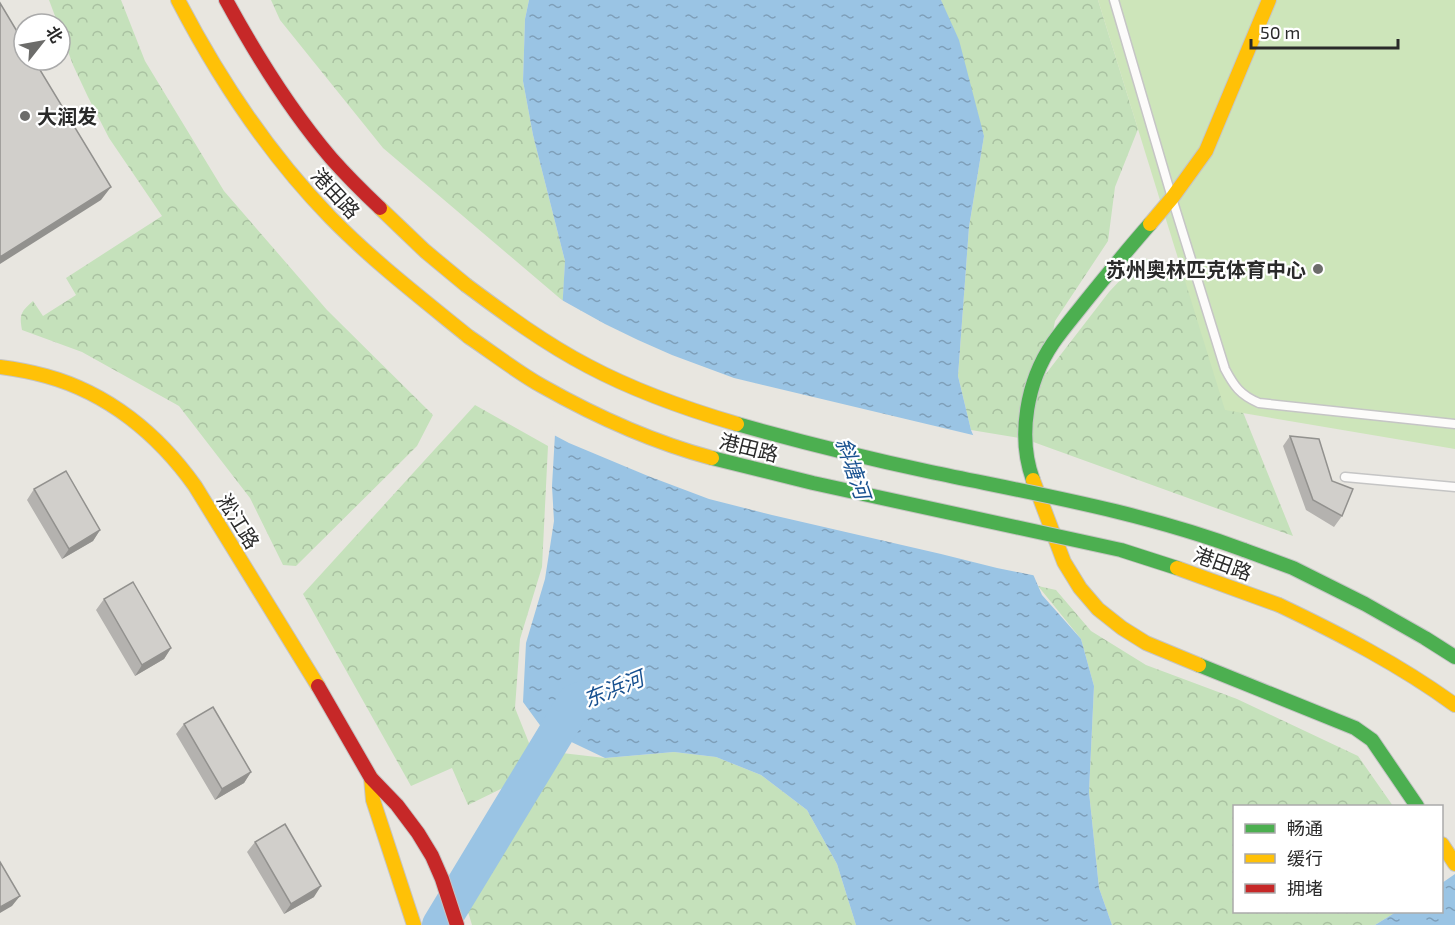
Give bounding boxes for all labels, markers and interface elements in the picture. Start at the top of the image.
north arrow [12,12,72,72]
scale bar [1251,12,1398,50]
text: 50 m [1260,21,1300,43]
text: 北 [43,22,68,46]
place label: 大润发 [37,104,97,128]
marker: 大润发 [18,109,32,123]
street label: 港田路 [307,163,365,223]
place label: 苏州奥林匹克体育中心 [1106,257,1306,281]
marker: 苏州奥林匹克体育中心 [1311,262,1325,276]
street label: 港田路 [717,428,781,466]
water label: 斜塘河 [832,434,877,506]
street label: 淞江路 [213,489,265,553]
street label: 港田路 [1191,541,1255,585]
water label: 东浜河 [579,663,651,711]
legend [1233,805,1443,913]
text: 畅通 [1287,817,1323,839]
text: 缓行 [1287,847,1323,869]
text: 拥堵 [1287,877,1323,899]

